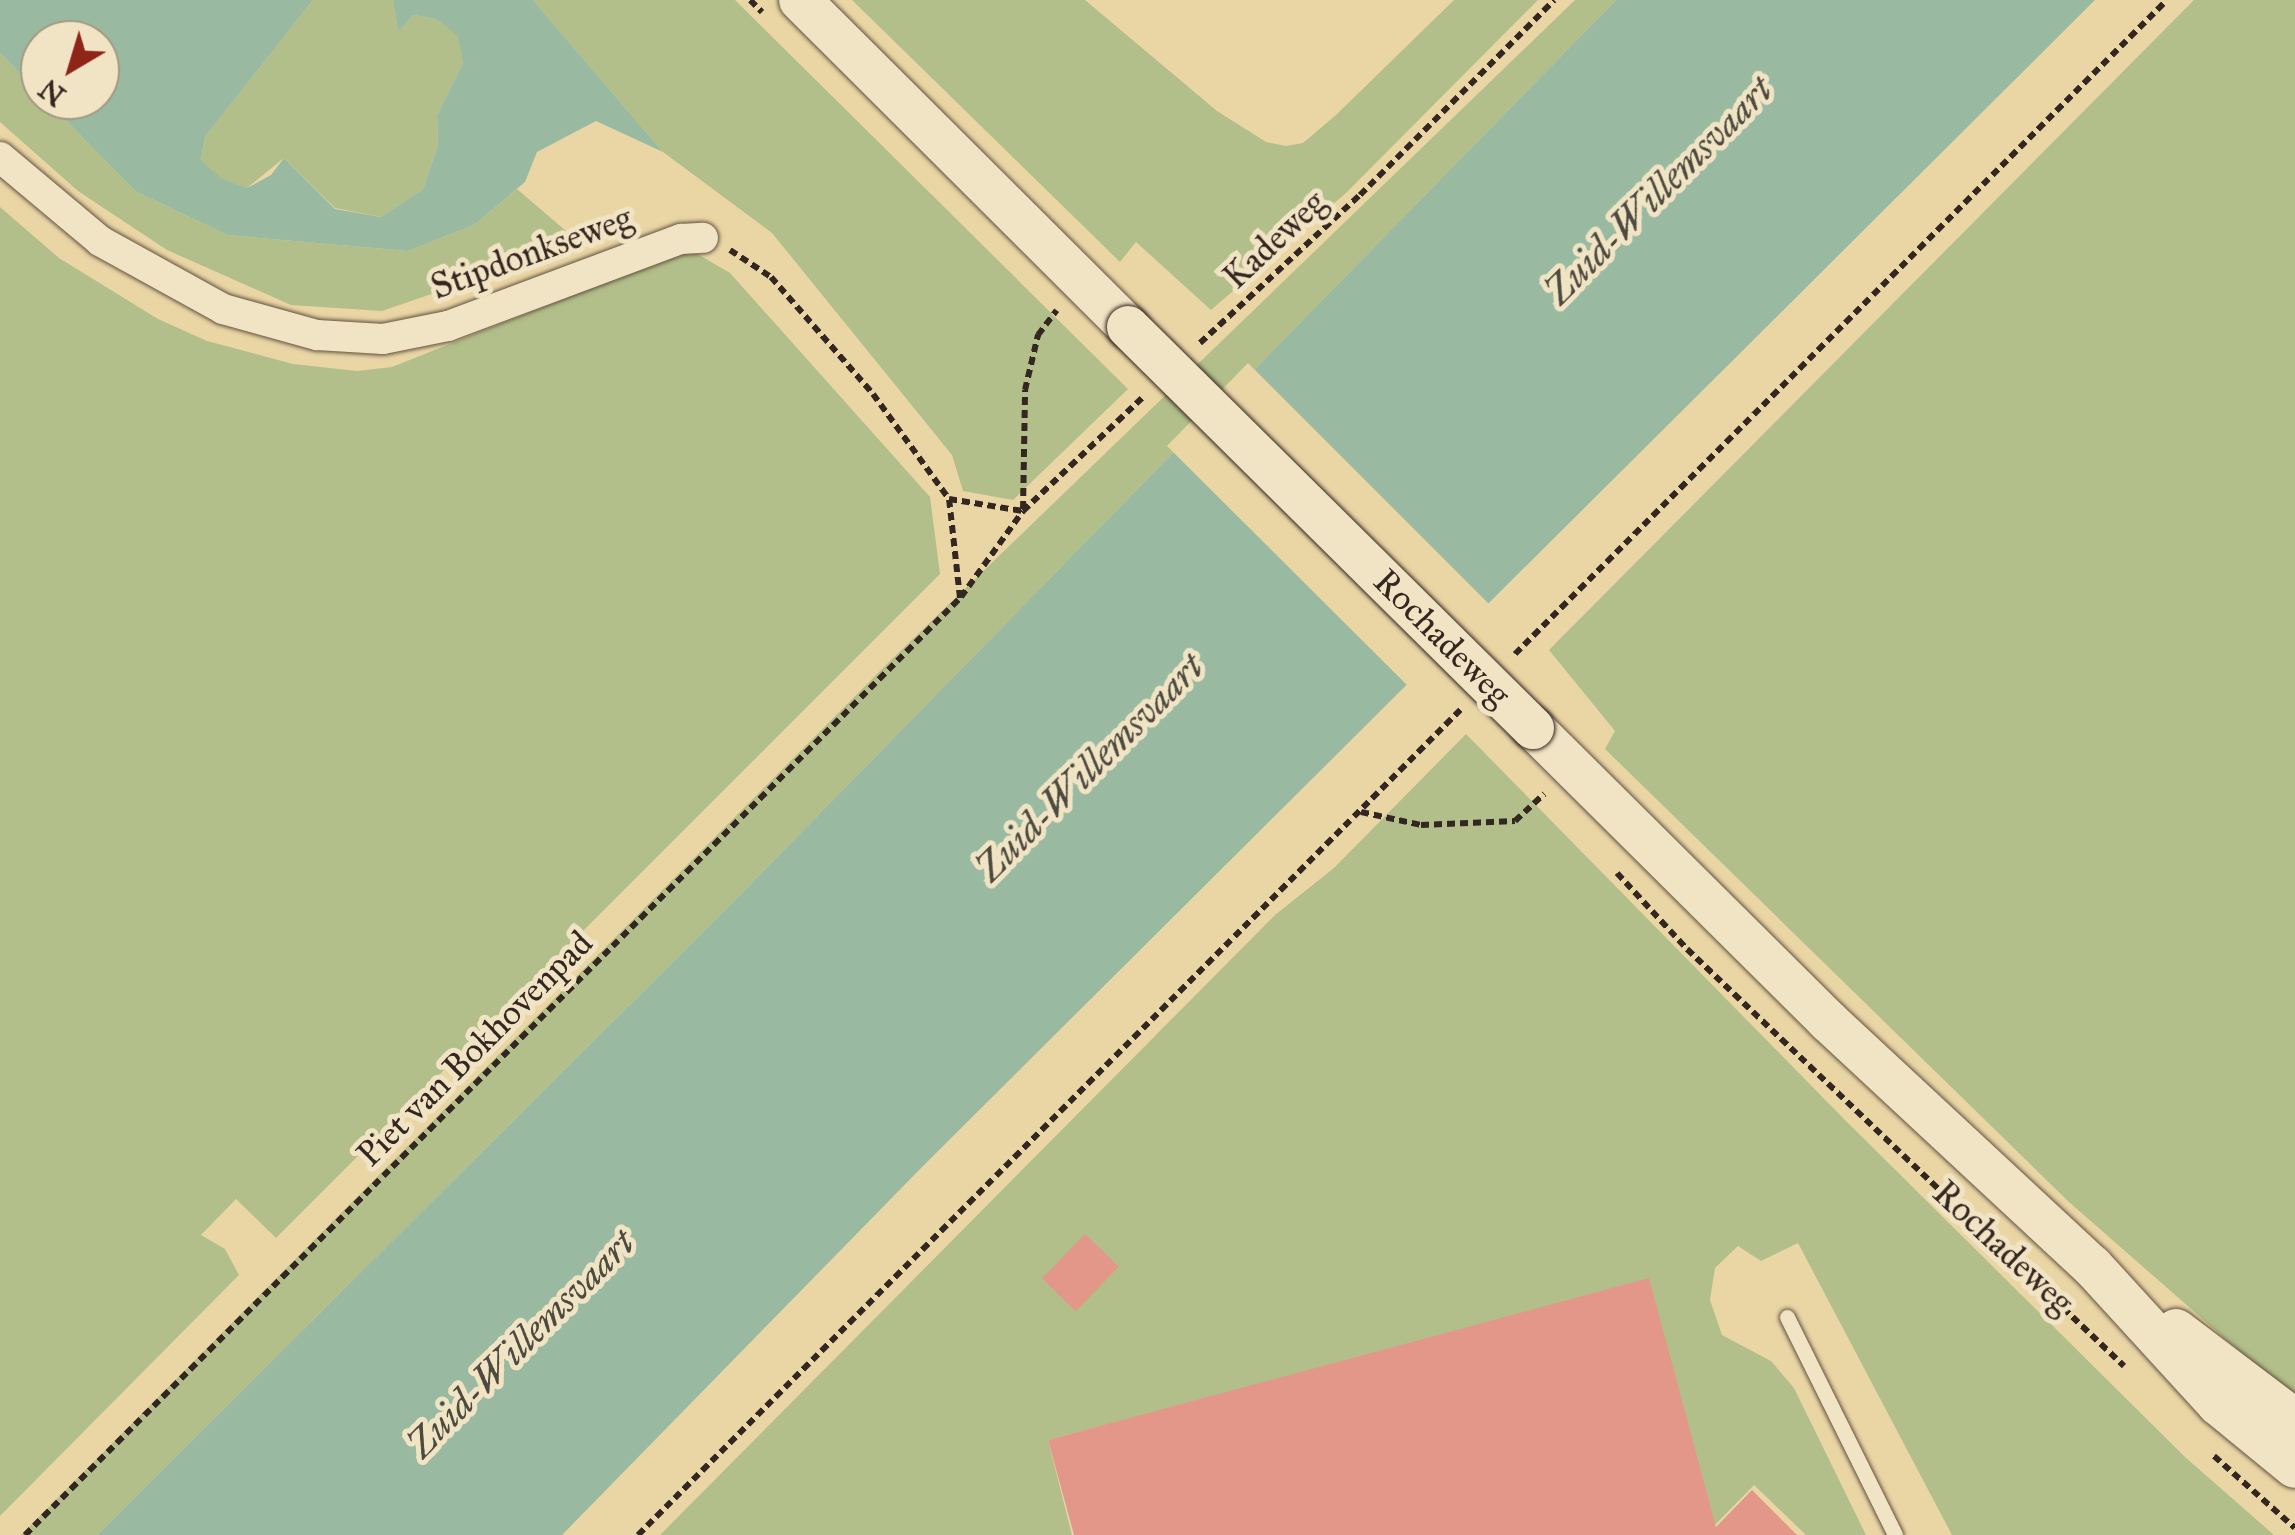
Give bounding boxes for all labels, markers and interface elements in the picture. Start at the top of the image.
north arrow [20,20,120,120]
water label: Zuid-Willemsvaart [1536,68,1782,314]
text: N [32,71,73,114]
street label: Kadeweg [1215,182,1335,298]
street label: Stipdonkseweg [426,197,638,309]
street label: Rochadeweg [1365,561,1519,715]
water label: Zuid-Willemsvaart [967,645,1213,891]
street label: Piet van Bokhovenpad [349,923,601,1175]
street label: Rochadeweg [1924,1172,2082,1324]
water label: Zuid-Willemsvaart [398,1221,644,1467]

